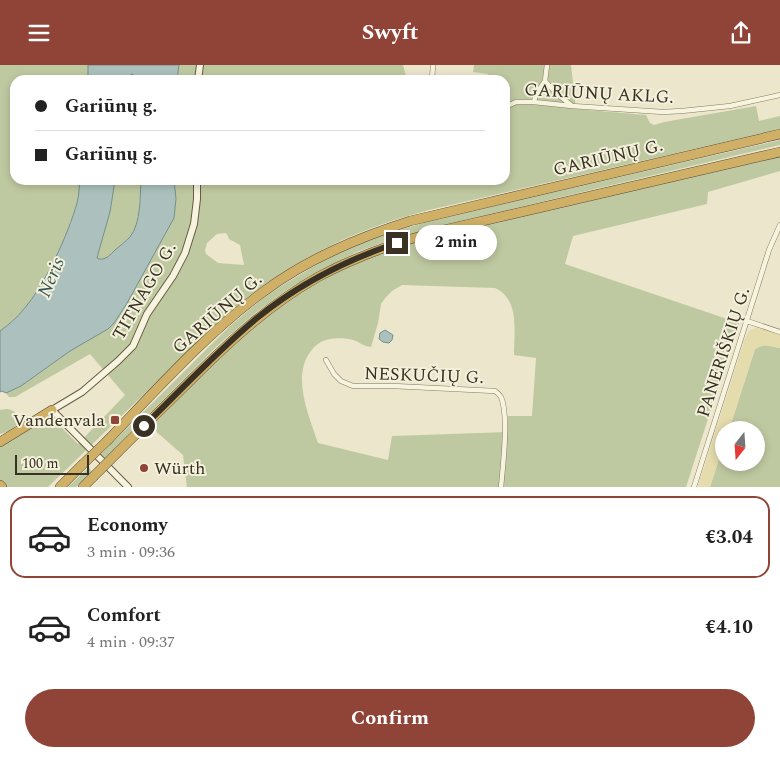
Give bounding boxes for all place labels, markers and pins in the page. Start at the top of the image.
place label: Vandenvala [13,407,105,434]
marker: Vandenvala [109,414,121,426]
place label: Würth [154,455,206,482]
marker: Würth [138,462,150,474]

